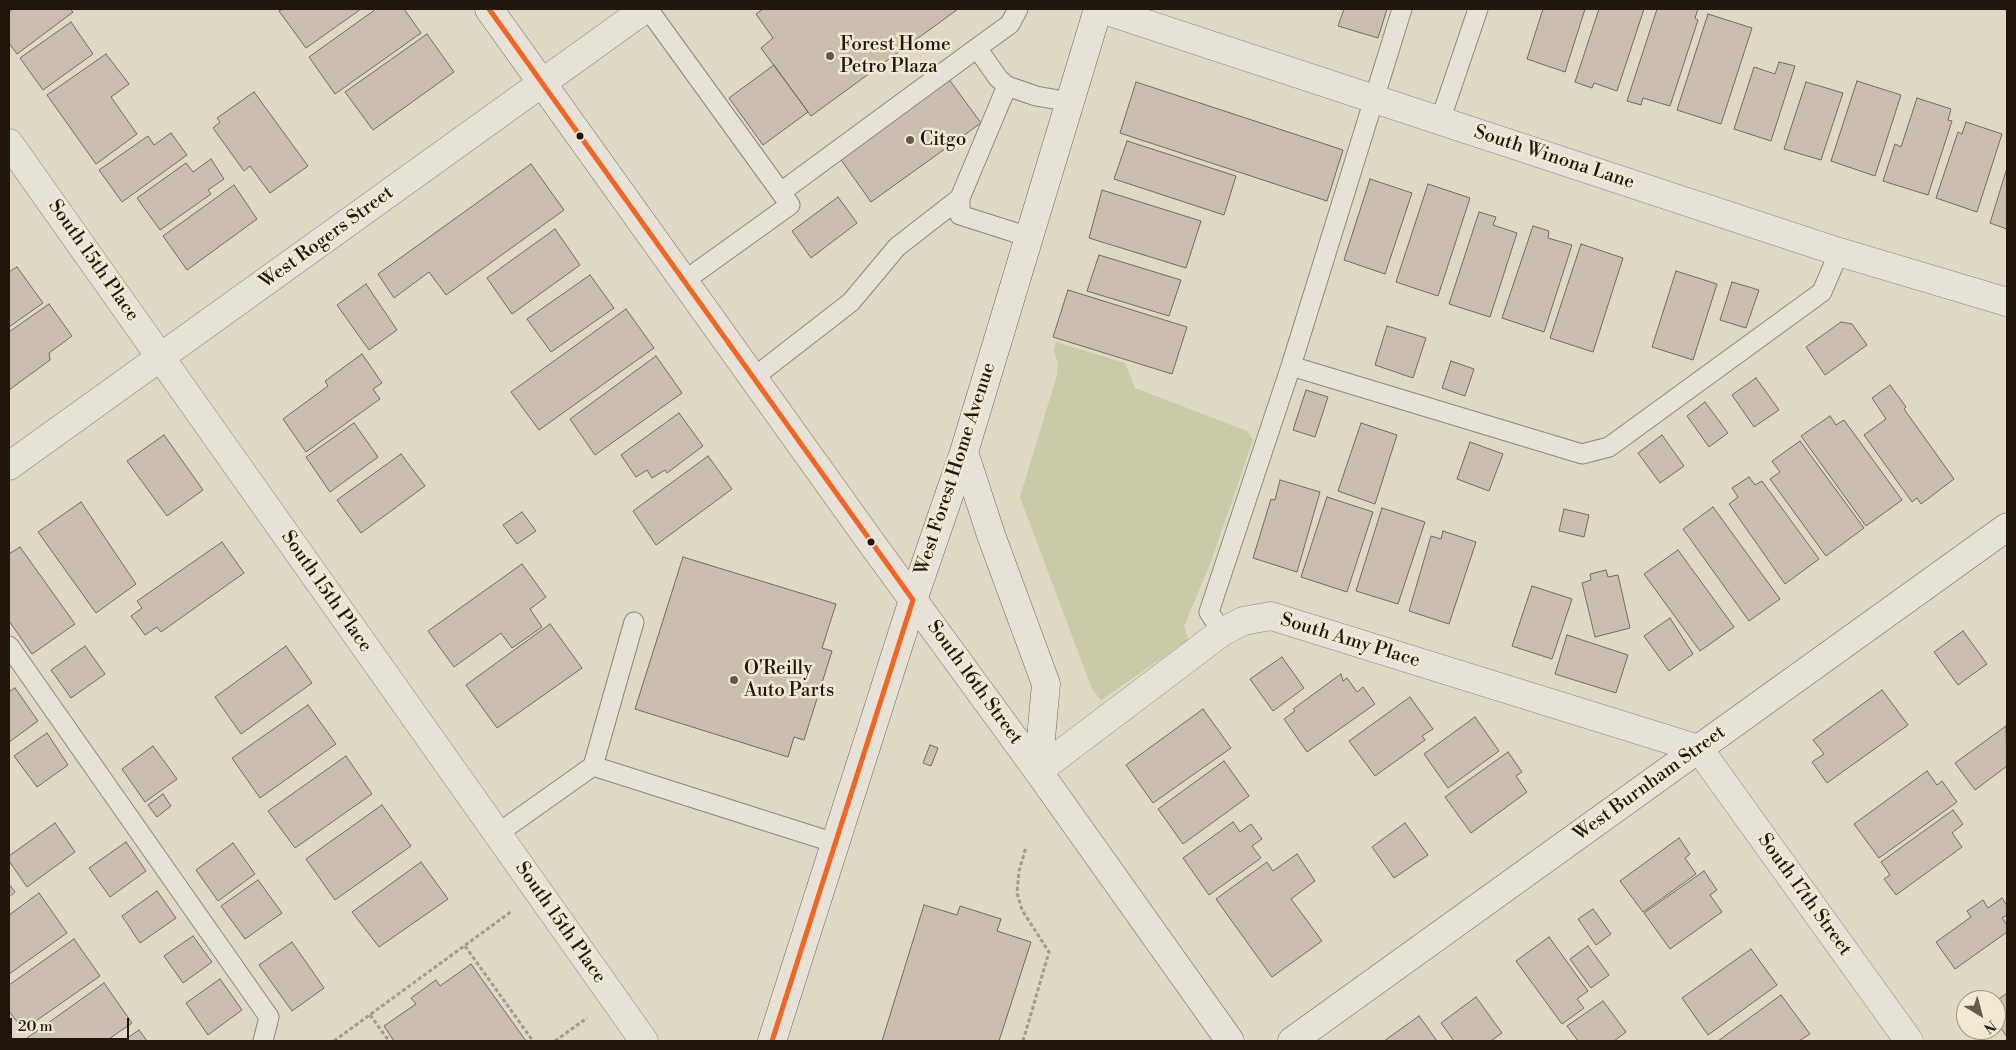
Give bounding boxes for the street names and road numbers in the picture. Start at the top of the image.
street label: South Winona Lane [1471,121,1637,195]
street label: West Rogers Street [256,182,398,294]
street label: South 15th Place [43,196,143,326]
street label: West Forest Home Avenue [911,360,1001,578]
street label: South 15th Place [276,527,376,657]
street label: South Amy Place [1277,609,1423,673]
street label: South 16th Street [921,617,1027,749]
street label: West Burnham Street [1570,721,1730,847]
street label: South 17th Street [1752,830,1856,960]
street label: South 15th Place [510,858,610,988]

